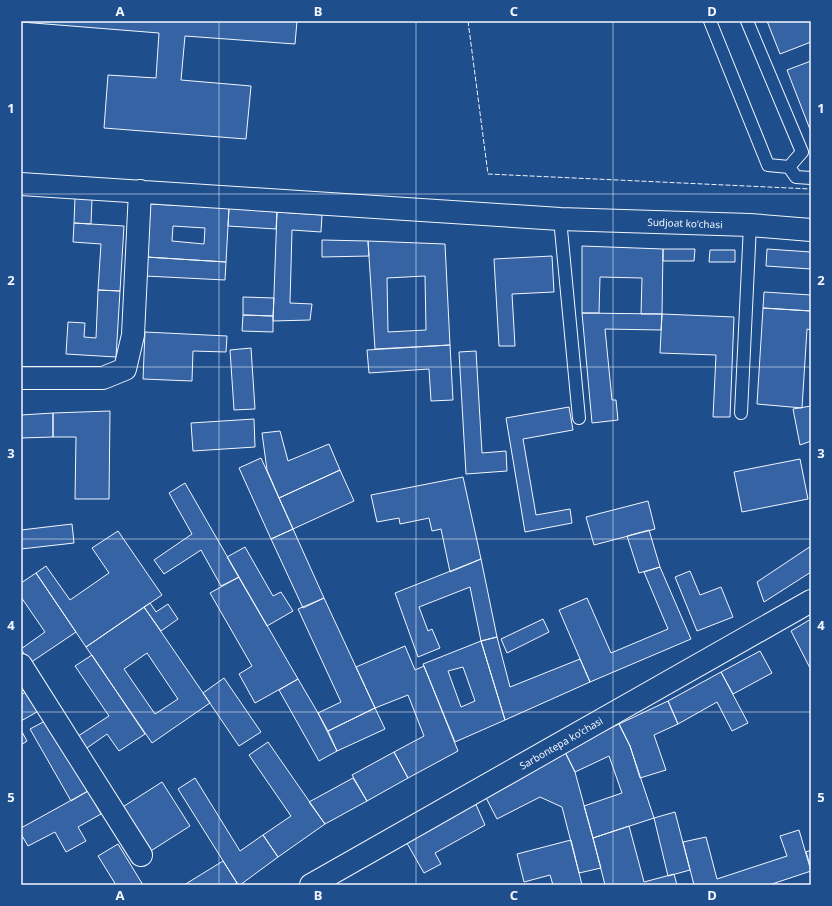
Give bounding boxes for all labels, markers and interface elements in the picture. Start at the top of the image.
text: A [116,2,125,20]
text: B [314,2,322,20]
text: C [510,2,518,20]
text: D [707,2,717,20]
text: 1 [7,99,15,117]
text: 1 [817,99,825,117]
street label: Sudjoat koʻchasi [647,215,723,231]
text: 2 [7,271,15,289]
text: 2 [817,271,825,289]
text: 3 [7,444,15,462]
text: 3 [817,444,825,462]
text: 4 [7,616,15,634]
text: 4 [817,616,825,634]
street label: Sarbontepa ko'chasi [517,713,605,773]
text: 5 [7,788,15,806]
text: 5 [817,788,825,806]
text: A [116,886,125,904]
text: B [314,886,322,904]
text: C [510,886,518,904]
text: D [707,886,717,904]

